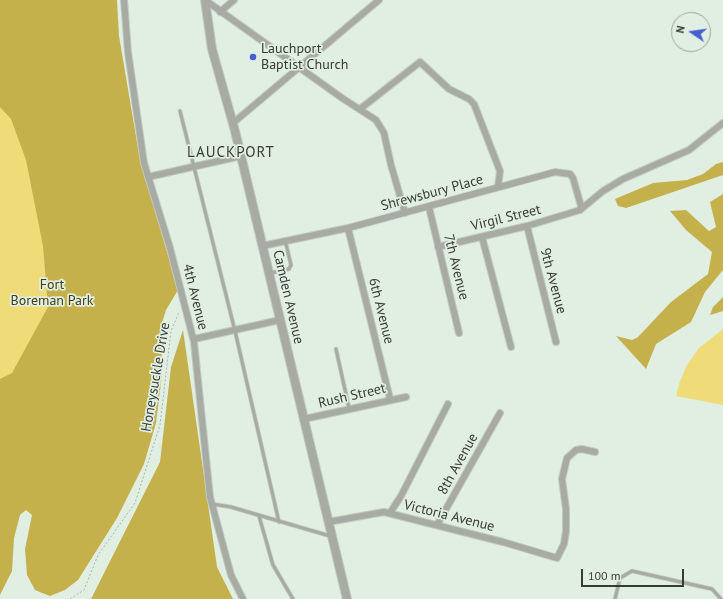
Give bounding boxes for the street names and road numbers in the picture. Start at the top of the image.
street label: Shrewsbury Place [379,171,485,215]
street label: Virgil Street [469,201,543,235]
street label: 7th Avenue [440,232,472,302]
street label: 9th Avenue [536,246,570,316]
street label: Camden Avenue [269,248,307,346]
street label: 4th Avenue [179,262,211,332]
street label: 6th Avenue [365,276,397,346]
street label: Honeysuckle Drive [138,321,174,433]
street label: Rush Street [317,380,387,412]
street label: 8th Avenue [434,430,482,498]
street label: Victoria Avenue [402,497,496,535]

